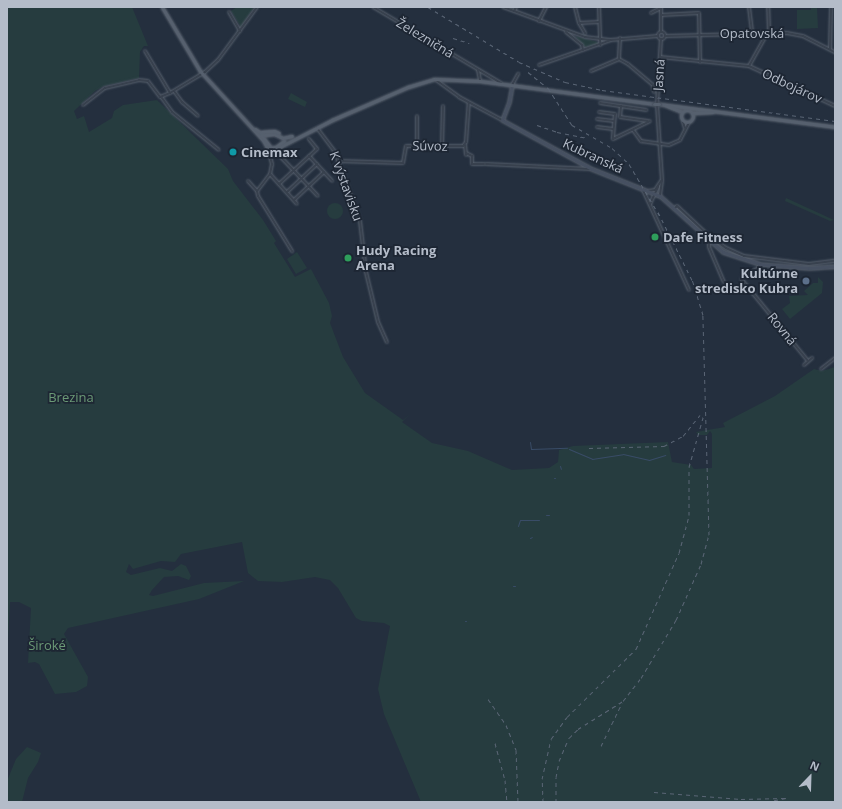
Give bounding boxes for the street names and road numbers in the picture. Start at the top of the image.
street label: Železničná [394,15,456,61]
street label: Opatovská [720,25,784,41]
street label: Jasná [650,58,668,92]
street label: Odbojárov [760,65,824,107]
street label: Kubranská [560,135,626,177]
street label: Súvoz [412,138,448,154]
street label: K výstavisku [326,149,366,223]
street label: Rovná [764,310,800,348]

